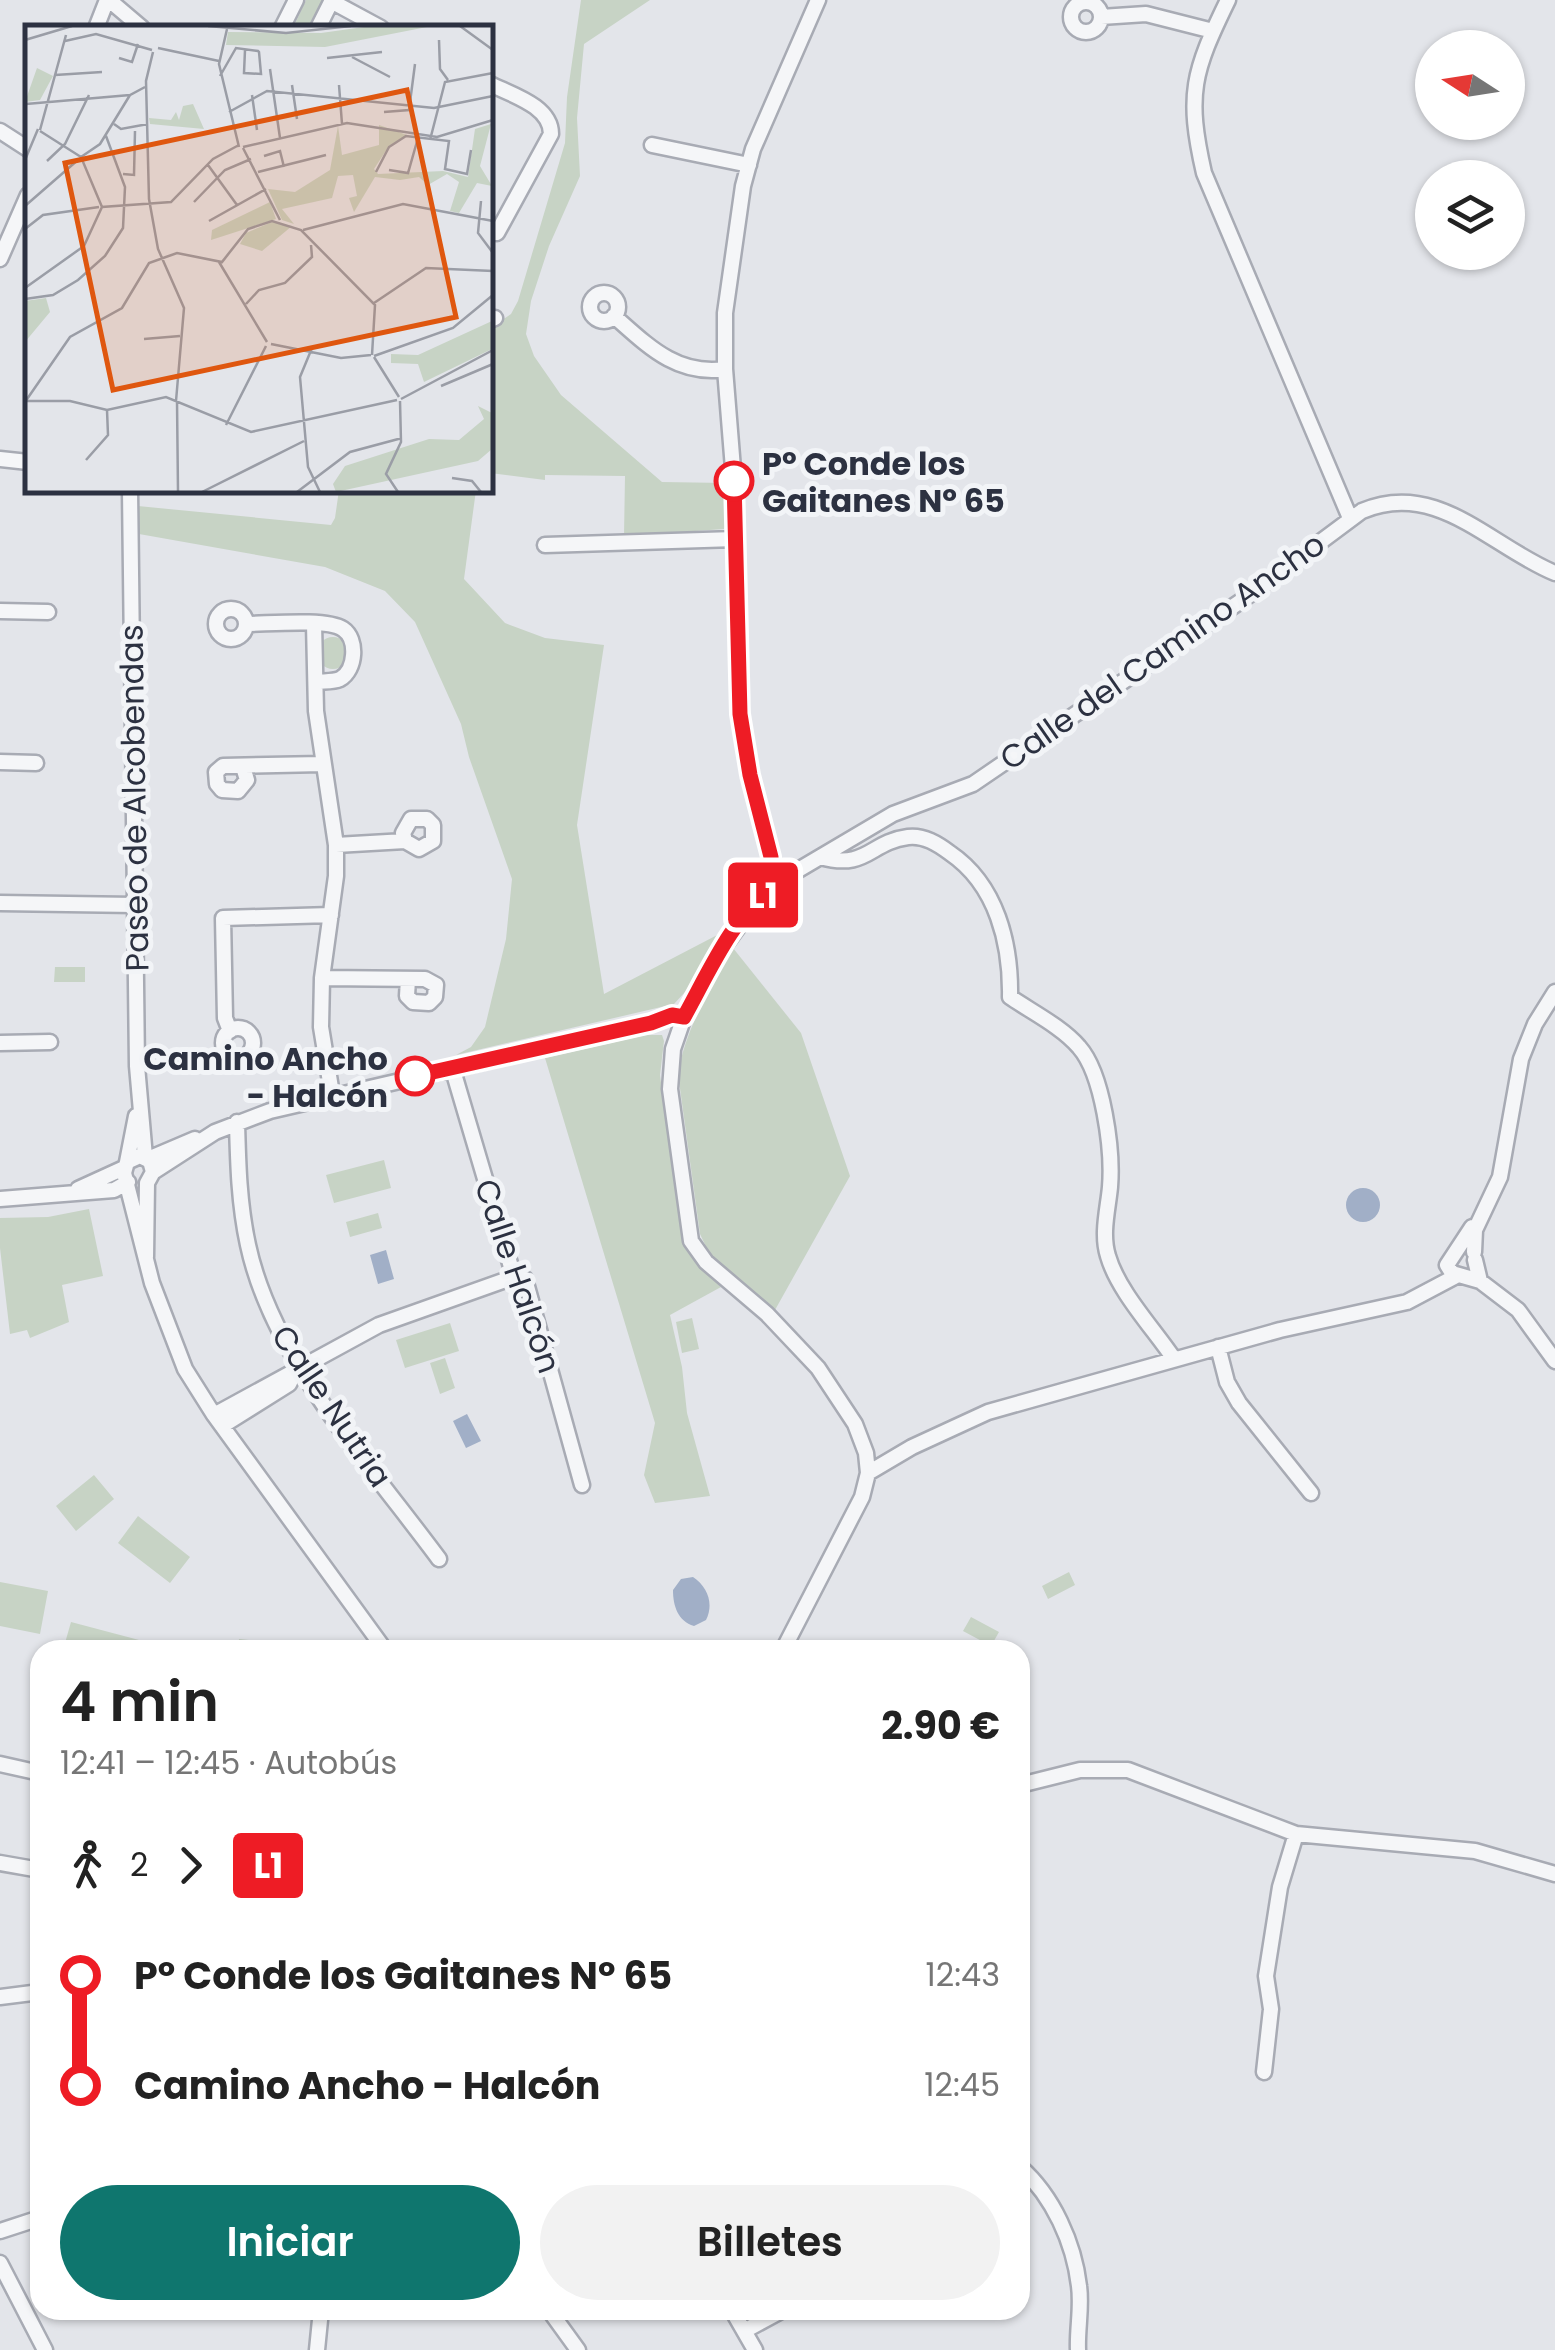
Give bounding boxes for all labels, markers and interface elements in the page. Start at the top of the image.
inset map [25,25,492,492]
north arrow [1415,30,1525,140]
map controls [1415,30,1525,270]
button: layers [1415,160,1525,270]
place label: Pº Conde los Gaitanes Nº 65 [762,441,1005,523]
marker: Pº Conde los Gaitanes Nº 65 [715,462,753,500]
street label: Calle del Camino Ancho [990,521,1334,781]
street label: Paseo de Alcobendas [108,624,160,972]
line badge: L1 [718,862,808,928]
text: L1 [748,871,778,920]
place label: Camino Ancho - Halcón [143,1036,388,1118]
marker: Camino Ancho - Halcón [396,1057,434,1095]
street label: Calle Halcón [464,1173,572,1379]
street label: Calle Nutria [261,1316,403,1496]
text: 4 min [60,1663,219,1740]
text: 2.90 € [881,1699,1000,1752]
text: 12:41 – 12:45 · Autobús [60,1740,397,1785]
icon: walk [60,1838,115,1893]
icon: forward [163,1838,218,1893]
text: L1 [253,1841,283,1890]
text: 2 [130,1842,148,1887]
text: Pº Conde los Gaitanes Nº 65 [134,1949,672,2002]
text: 12:43 [926,1952,1000,1997]
text: Camino Ancho - Halcón [134,2059,600,2112]
text: 12:45 [924,2062,1000,2107]
button: Iniciar [60,2185,520,2300]
button: Billetes [540,2185,1000,2300]

